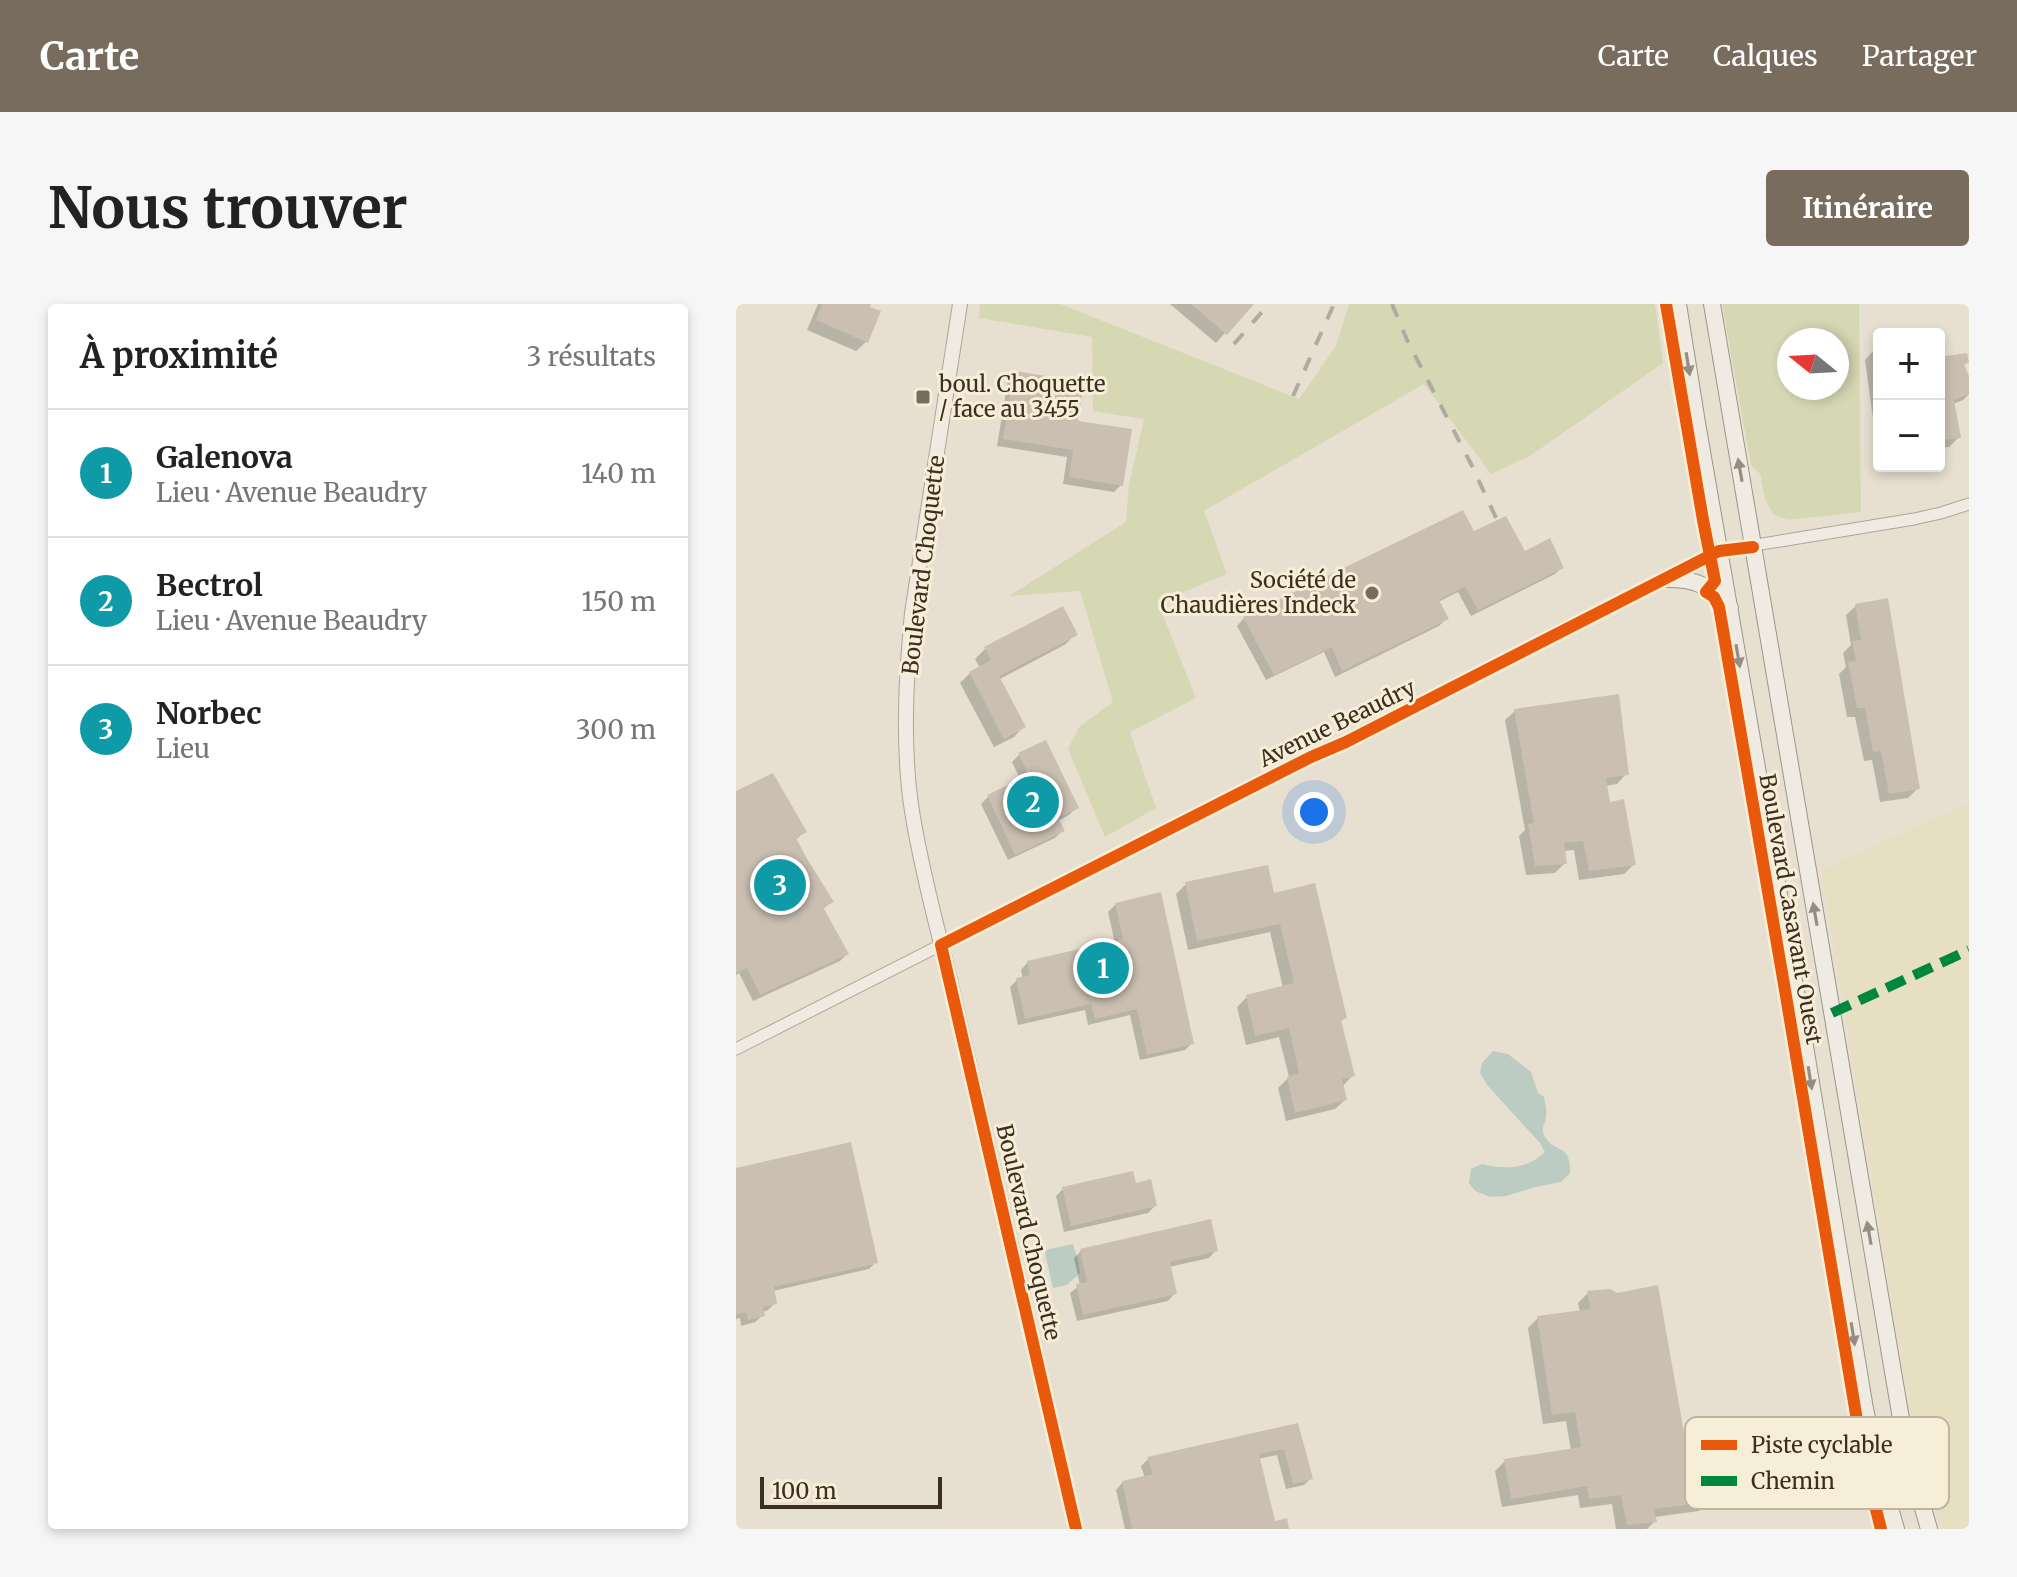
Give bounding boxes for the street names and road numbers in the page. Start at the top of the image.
street label: Boulevard Choquette [896,454,950,676]
street label: Avenue Beaudry [1253,673,1420,773]
street label: Boulevard Casavant Ouest [1753,771,1829,1047]
street label: Boulevard Choquette [991,1121,1067,1343]

